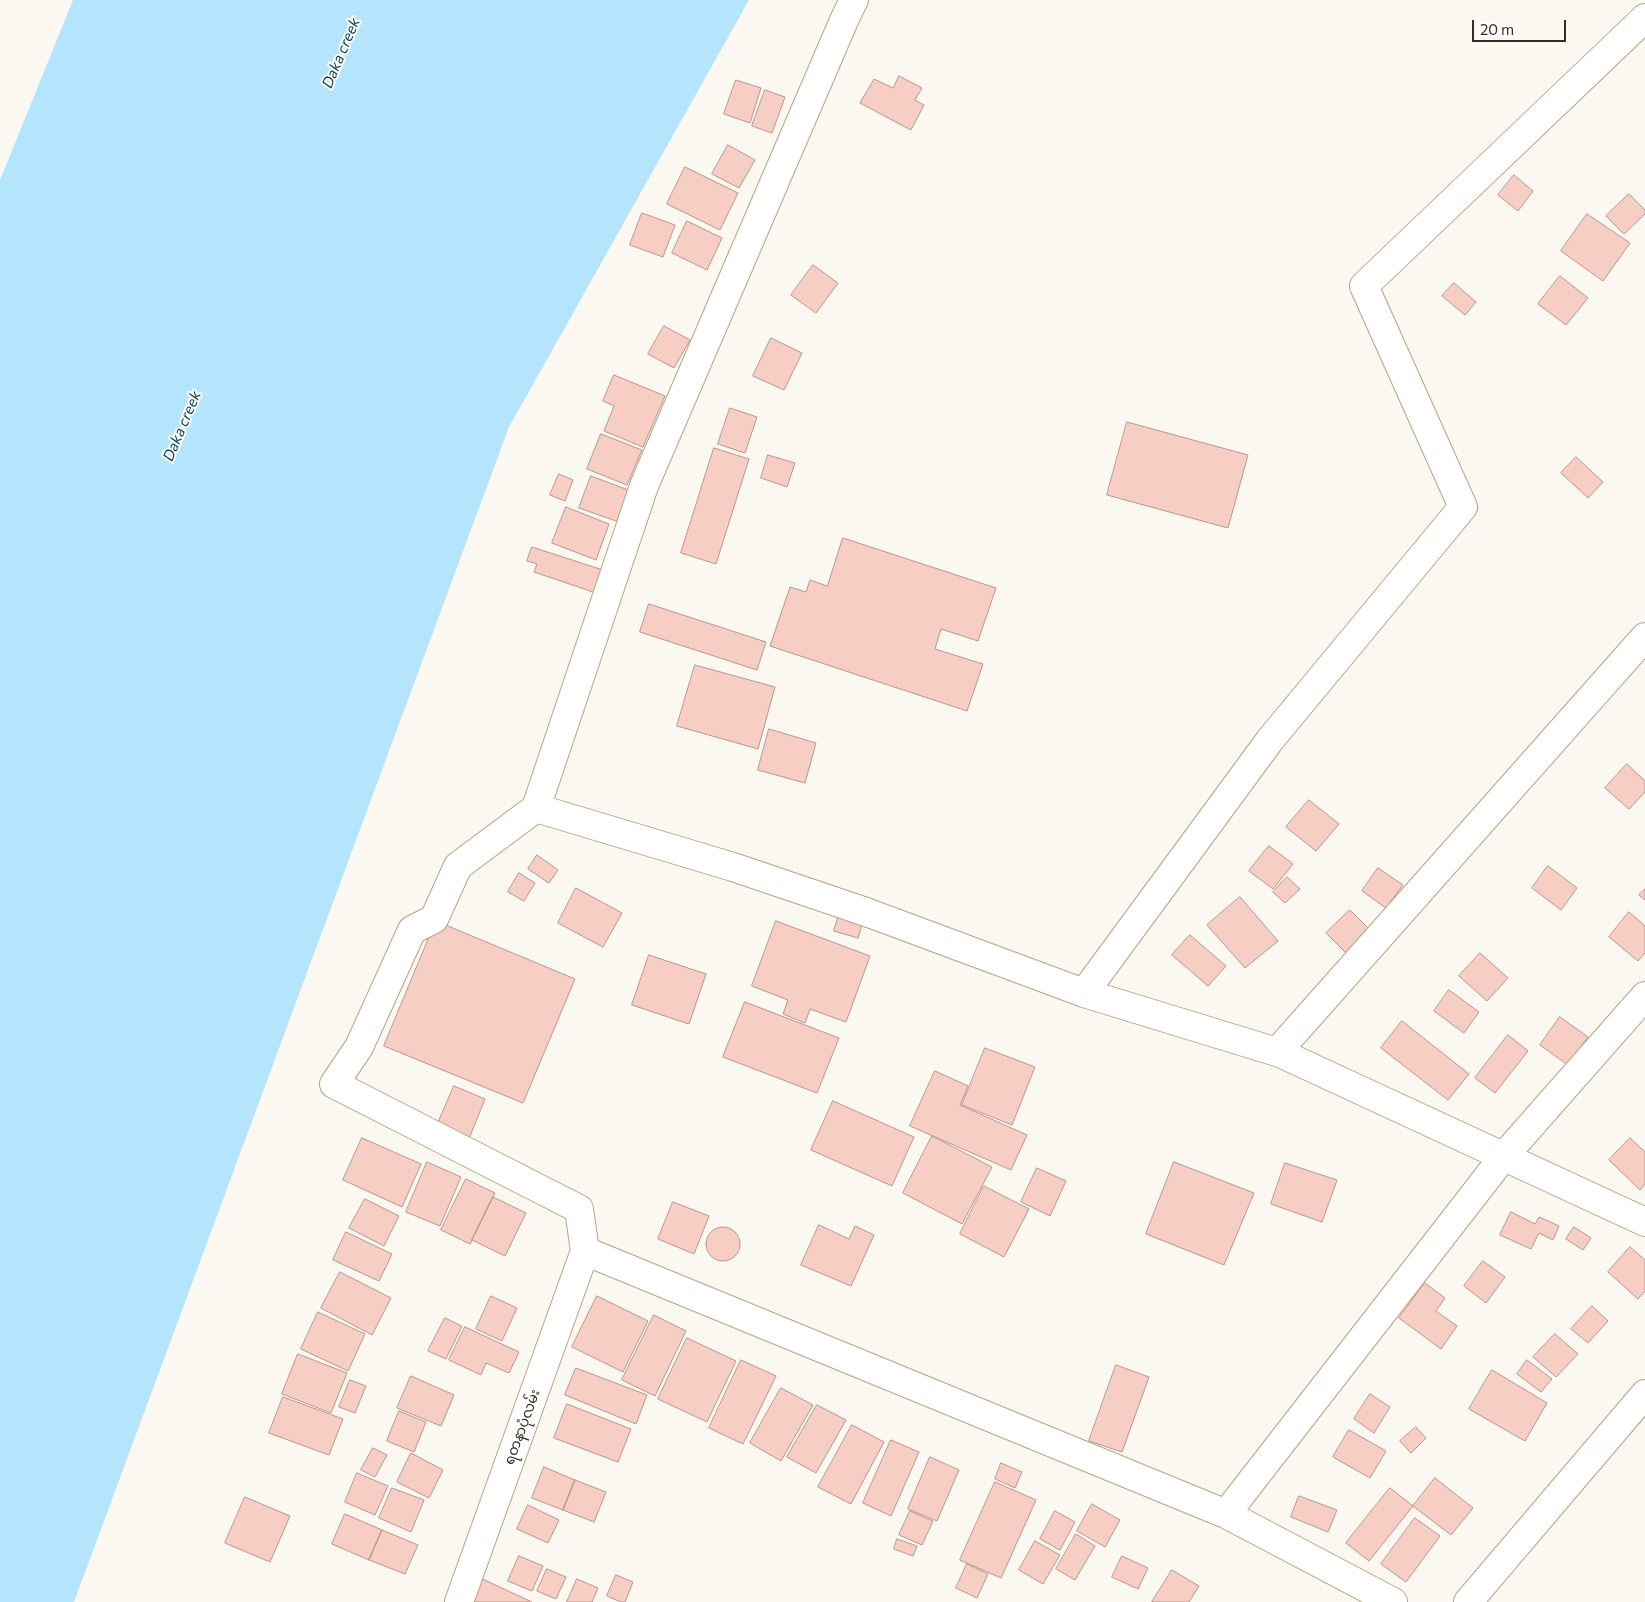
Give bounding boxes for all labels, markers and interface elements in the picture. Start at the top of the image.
scale bar [1475,10,1569,42]
water label: Daka creek [318,15,364,91]
text: 20 m [1480,20,1514,38]
water label: Daka creek [159,388,205,464]
street label: ရတနာပုံလမ်း [501,1387,543,1467]

